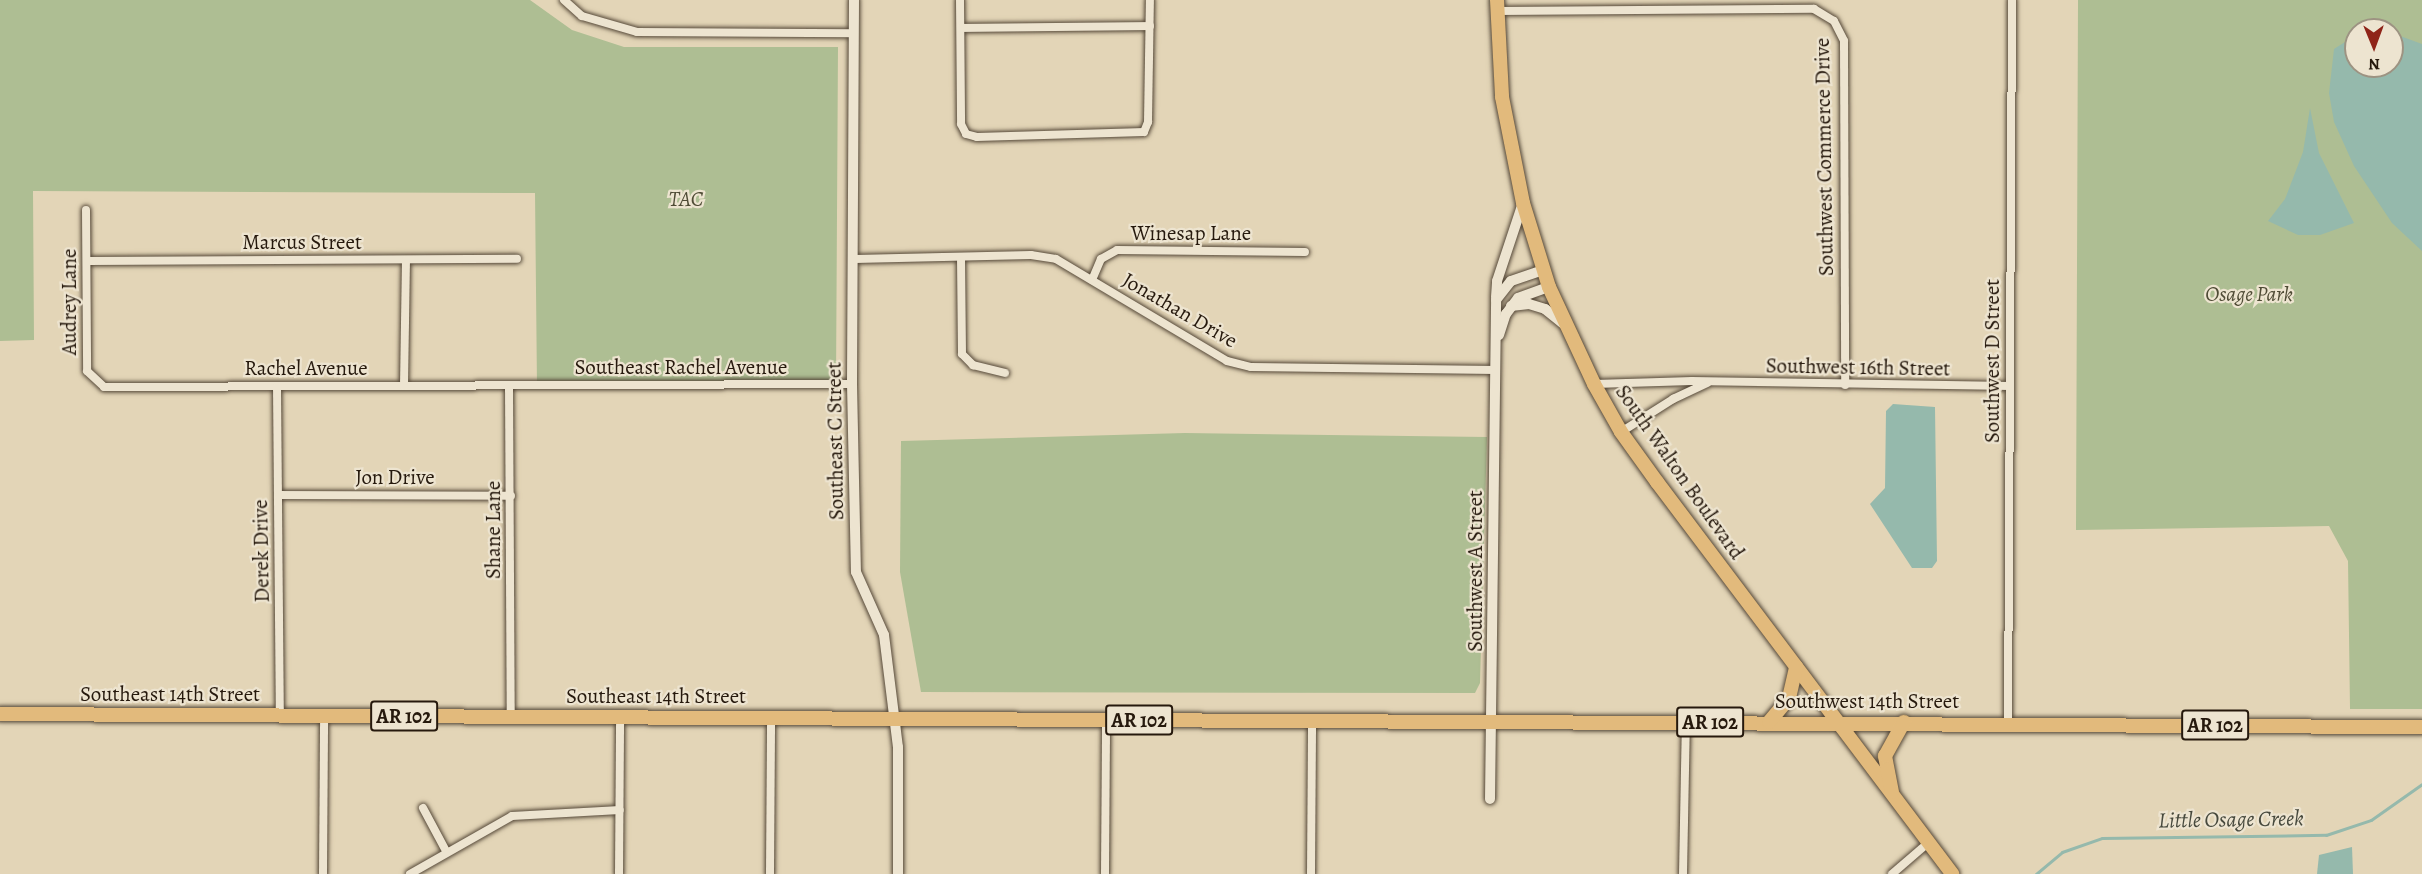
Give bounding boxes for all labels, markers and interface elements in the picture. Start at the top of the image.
north arrow [2344,18,2404,78]
street label: Southwest Commerce Drive [1809,38,1839,276]
text: N [2368,53,2380,75]
park label: TAC [669,186,703,212]
street label: Winesap Lane [1131,220,1251,246]
street label: Marcus Street [242,229,362,255]
street label: Audrey Lane [56,249,82,355]
street label: Jonathan Drive [1118,267,1242,353]
street label: Southwest D Street [1979,279,2005,443]
park label: Osage Park [2205,281,2293,307]
street label: Southwest 16th Street [1766,353,1950,381]
street label: Southeast Rachel Avenue [575,354,787,380]
street label: Rachel Avenue [244,355,368,381]
street label: Southeast C Street [821,362,849,520]
street label: South Walton Boulevard [1610,380,1750,564]
street label: Jon Drive [355,464,435,490]
street label: Shane Lane [480,481,506,579]
street label: Southwest A Street [1462,490,1488,652]
street label: Derek Drive [248,499,274,603]
street label: Southeast 14th Street [80,681,260,707]
street label: Southeast 14th Street [566,683,746,709]
street label: Southwest 14th Street [1775,688,1959,714]
road number: AR 102 [370,699,438,733]
road number: AR 102 [1104,703,1174,737]
road number: AR 102 [1676,705,1744,739]
road number: AR 102 [2180,708,2250,742]
water label: Little Osage Creek [2158,806,2304,834]

